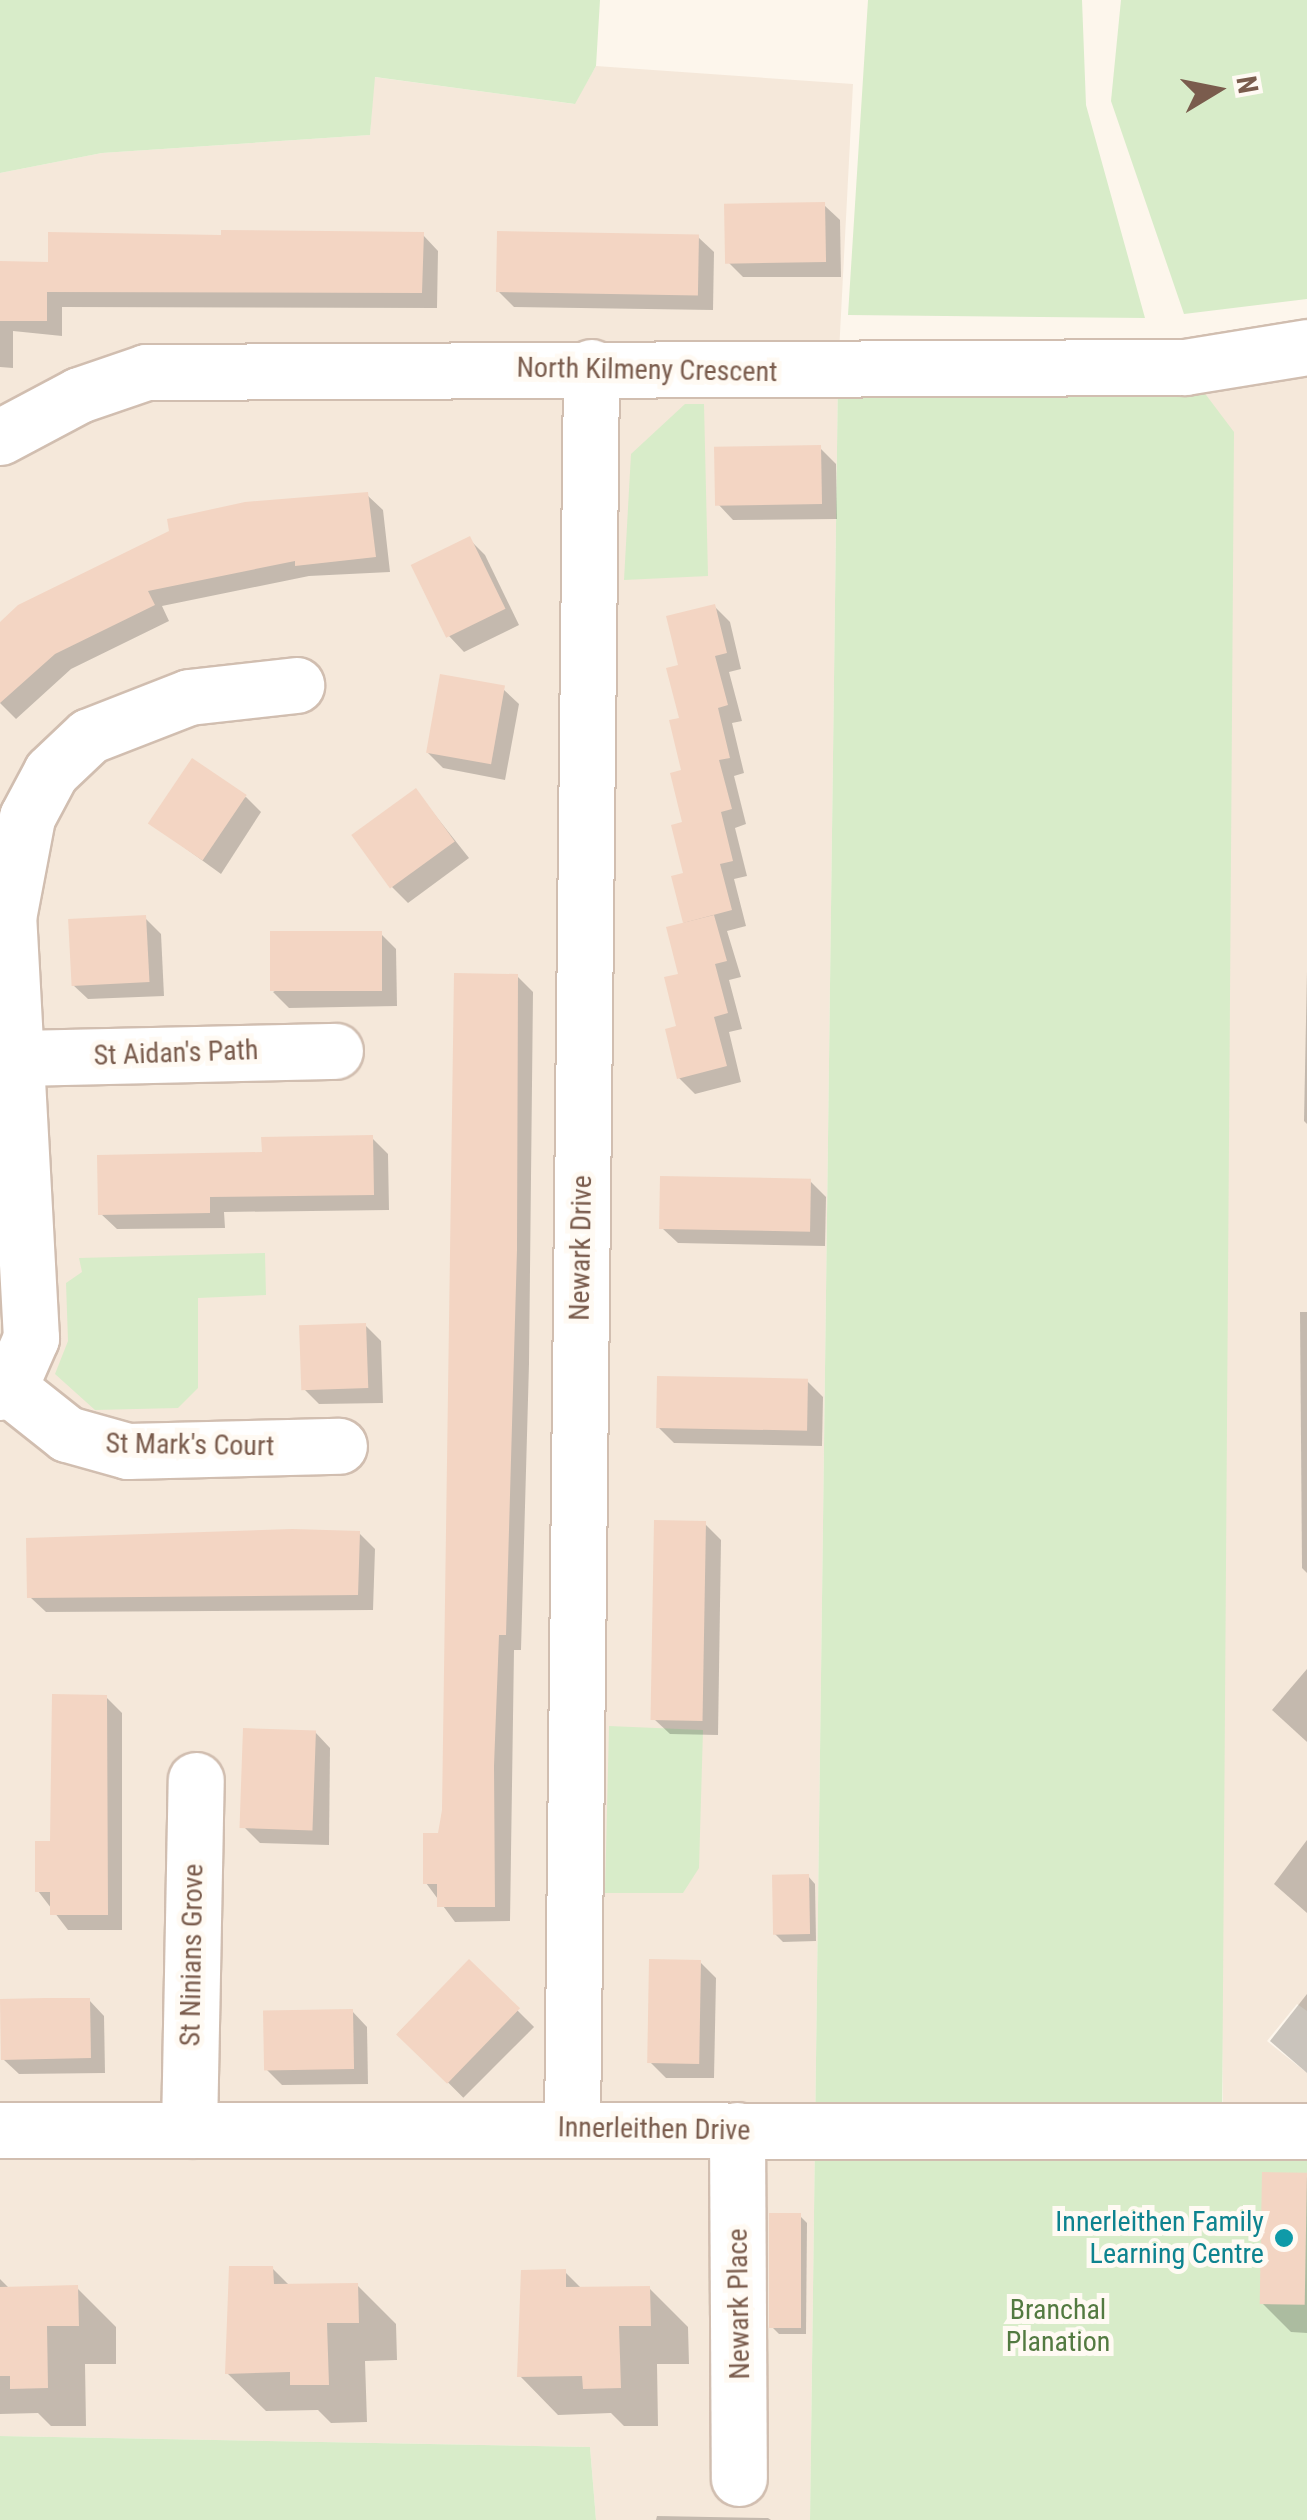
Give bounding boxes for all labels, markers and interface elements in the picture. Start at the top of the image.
north arrow [1167,40,1267,140]
text: N [1229,73,1265,96]
street label: North Kilmeny Crescent [516,351,778,389]
street label: St Aidan's Path [93,1033,259,1073]
street label: Newark Drive [563,1175,599,1321]
street label: St Mark's Court [105,1427,275,1463]
street label: St Ninians Grove [174,1863,210,2047]
street label: Innerleithen Drive [557,2111,751,2147]
place label: Innerleithen Family Learning Centre [1055,2205,1264,2271]
marker: Innerleithen Family Learning Centre [1273,2227,1295,2249]
street label: Newark Place [721,2228,757,2380]
park label: Branchal Planation [1006,2293,1110,2359]

